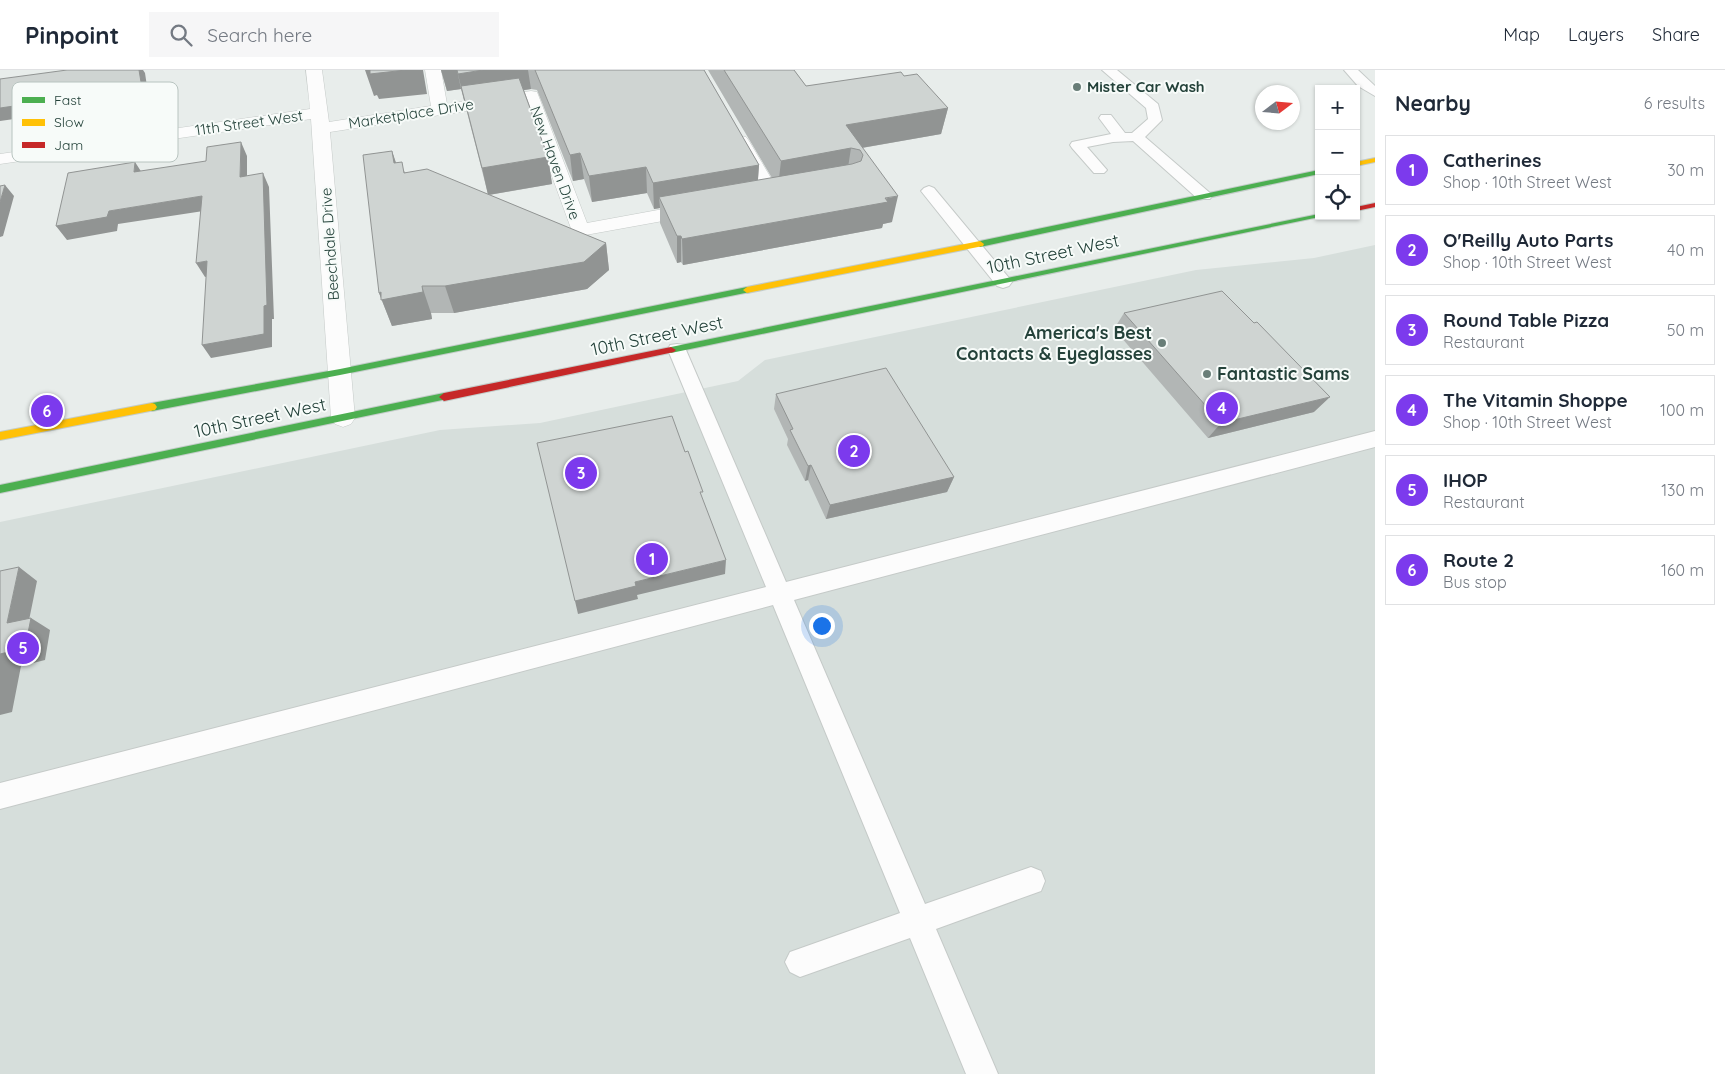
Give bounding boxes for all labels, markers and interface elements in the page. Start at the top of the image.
search box [149,12,499,57]
text: Pinpoint [25,20,119,50]
icon: search [167,21,195,49]
text: Search here [207,23,312,47]
text: Map [1503,23,1540,46]
text: Layers [1568,23,1624,46]
text: Share [1652,23,1700,46]
place label: Mister Car Wash [1087,77,1205,96]
marker: Mister Car Wash [1071,81,1083,93]
legend [12,82,178,162]
north arrow [1255,85,1300,130]
map controls [1315,85,1360,220]
button: + [1315,85,1360,130]
text: Nearby [1395,90,1471,116]
text: Fast [54,91,82,109]
text: 6 results [1644,93,1705,113]
street label: Marketplace Drive [347,94,475,133]
street label: New Haven Drive [526,103,585,222]
street label: 11th Street West [194,106,304,139]
text: Slow [54,113,84,131]
button: − [1315,130,1360,175]
text: Jam [54,136,83,154]
text: Catherines [1443,148,1541,172]
text: 1 [1409,160,1415,180]
text: 30 m [1667,160,1704,180]
text: Shop · 10th Street West [1443,172,1612,192]
button: locate [1315,175,1360,220]
street label: Beechdale Drive [316,187,343,301]
street label: 10th Street West [985,228,1121,279]
text: O'Reilly Auto Parts [1443,228,1613,252]
text: 2 [1407,240,1417,260]
text: 40 m [1667,240,1704,260]
text: Shop · 10th Street West [1443,252,1612,272]
text: Round Table Pizza [1443,308,1609,332]
street label: 10th Street West [589,310,725,361]
text: 3 [1408,320,1416,340]
text: 50 m [1667,320,1704,340]
place label: America's Best Contacts & Eyeglasses [956,321,1152,365]
text: Restaurant [1443,332,1525,352]
marker: America's Best Contacts & Eyeglasses [1156,337,1168,349]
place label: Fantastic Sams [1217,362,1350,385]
marker: Fantastic Sams [1201,368,1213,380]
text: The Vitamin Shoppe [1443,388,1628,412]
pin: 4 [1206,389,1238,427]
pin: 6 [31,392,63,430]
street label: 10th Street West [192,392,328,443]
text: 4 [1407,400,1417,420]
text: 100 m [1660,400,1704,420]
text: Shop · 10th Street West [1443,412,1612,432]
pin: 2 [838,432,870,470]
pin: 3 [565,454,597,492]
text: IHOP [1443,468,1488,492]
text: 5 [1407,480,1417,500]
text: 130 m [1661,480,1704,500]
text: Restaurant [1443,492,1525,512]
pin: 1 [636,540,668,578]
text: Route 2 [1443,548,1514,572]
text: 6 [1408,560,1416,580]
text: 160 m [1661,560,1704,580]
text: Bus stop [1443,572,1507,592]
your location [809,613,835,639]
pin: 5 [7,629,39,667]

